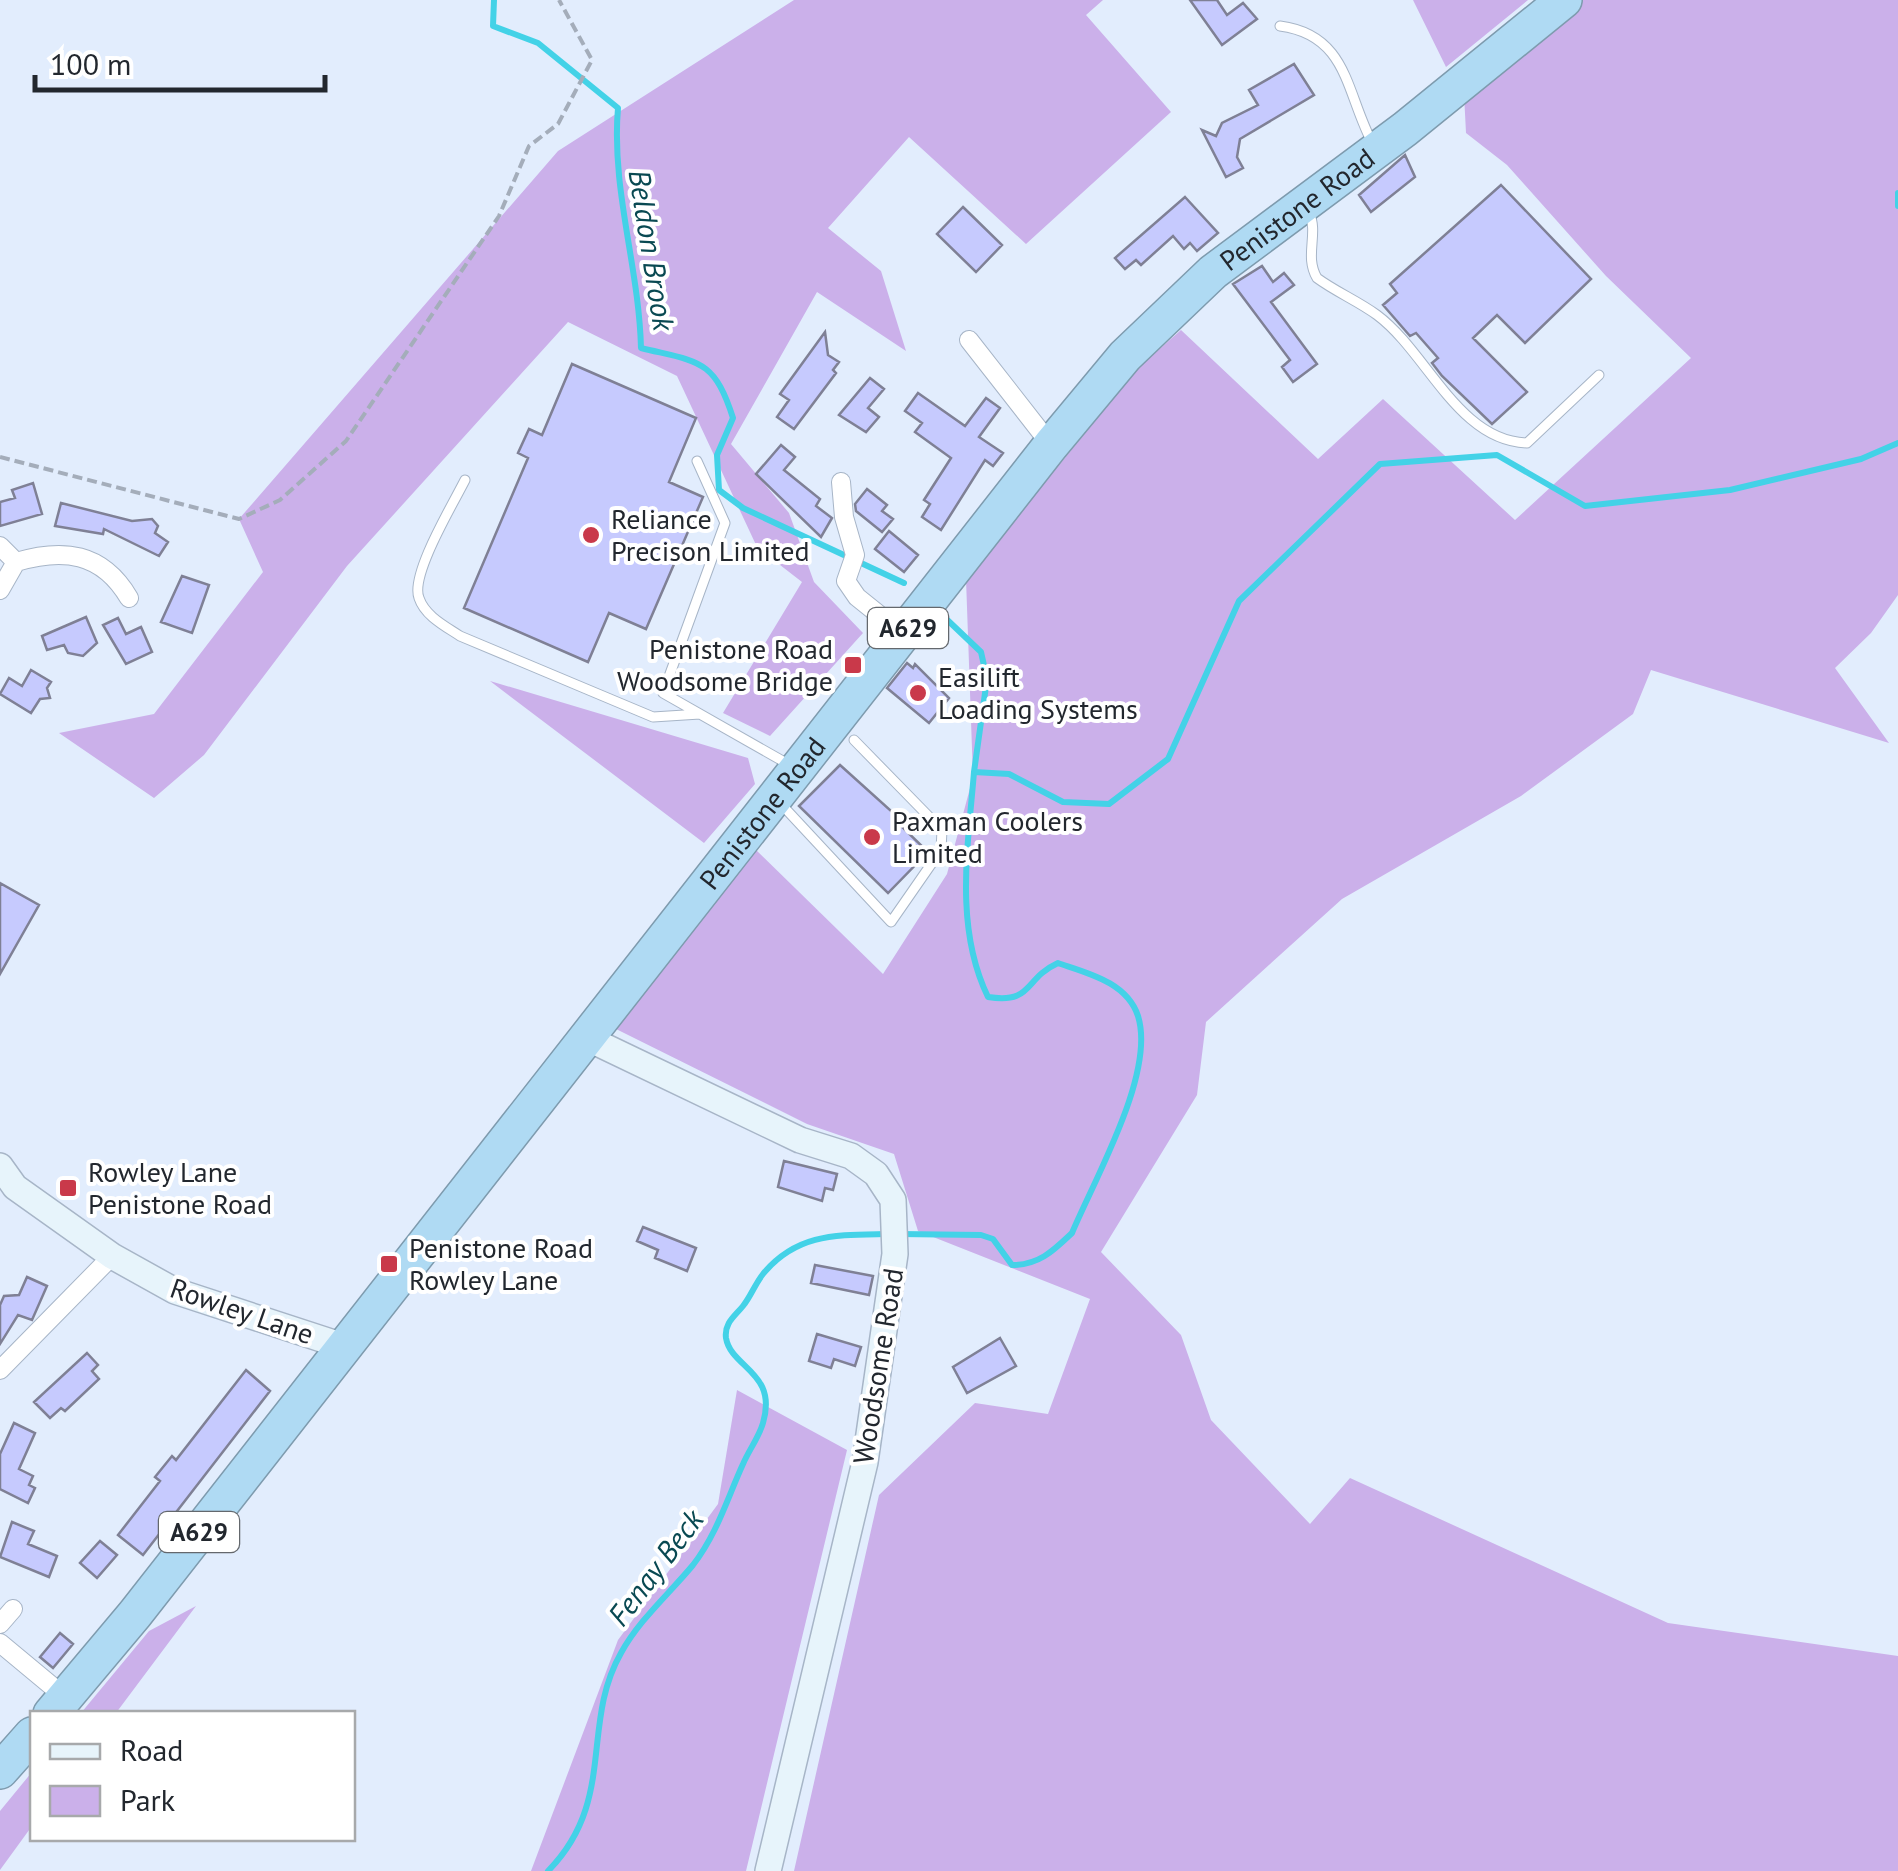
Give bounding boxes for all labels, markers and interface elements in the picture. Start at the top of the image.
scale bar [35,30,325,92]
text: 100 m [50,44,131,83]
street label: Penistone Road [1212,139,1382,279]
water label: Beldon Brook [621,167,685,335]
place label: Reliance Precison Limited [611,500,810,569]
marker: Reliance Precison Limited [580,524,602,546]
road number: A629 [868,608,948,648]
place label: Penistone Road Woodsome Bridge [617,630,833,699]
marker: Penistone Road Woodsome Bridge [842,654,864,676]
place label: Easilift Loading Systems [938,658,1138,727]
marker: Easilift Loading Systems [907,682,929,704]
street label: Penistone Road [691,729,833,897]
place label: Paxman Coolers Limited [892,802,1083,871]
marker: Paxman Coolers Limited [861,826,883,848]
place label: Rowley Lane Penistone Road [88,1153,272,1222]
marker: Rowley Lane Penistone Road [57,1177,79,1199]
place label: Penistone Road Rowley Lane [409,1229,593,1298]
marker: Penistone Road Rowley Lane [378,1253,400,1275]
street label: Woodsome Road [844,1265,911,1466]
street label: Rowley Lane [166,1269,319,1352]
water label: Fenay Beck [598,1500,712,1633]
road number: A629 [159,1512,239,1552]
legend [30,1711,355,1841]
text: Road [120,1730,184,1769]
text: Park [120,1780,176,1819]

